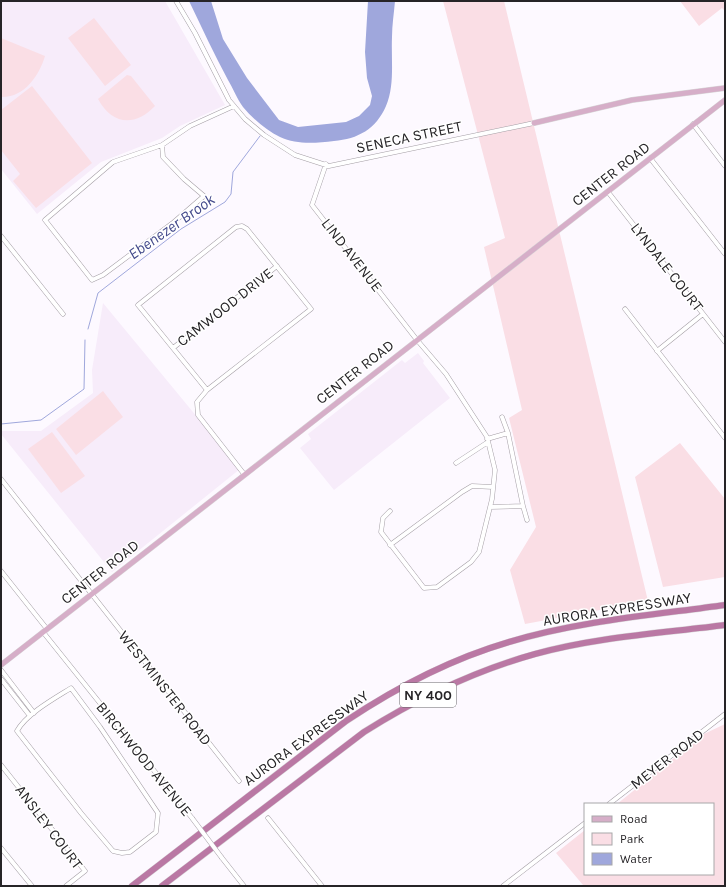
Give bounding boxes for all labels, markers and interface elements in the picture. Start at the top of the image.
street label: SENECA STREET [354,117,464,157]
street label: CENTER ROAD [568,138,654,210]
water label: Ebenezer Brook [124,189,219,263]
street label: LIND AVENUE [318,215,386,295]
street label: LYNDALE COURT [627,219,707,315]
street label: CAMWOOD DRIVE [173,264,277,350]
street label: CENTER ROAD [312,336,398,408]
street label: CENTER ROAD [57,536,143,608]
street label: AURORA EXPRESSWAY [541,588,693,630]
street label: WESTMINSTER ROAD [115,627,215,749]
road number: NY 400 [400,683,456,707]
street label: AURORA EXPRESSWAY [240,686,373,789]
street label: BIRCHWOOD AVENUE [92,698,196,820]
street label: MEYER ROAD [627,725,707,793]
street label: ANSLEY COURT [12,781,87,873]
legend [584,803,714,875]
text: Road [620,812,648,826]
text: Park [620,832,645,846]
text: Water [620,852,653,866]

